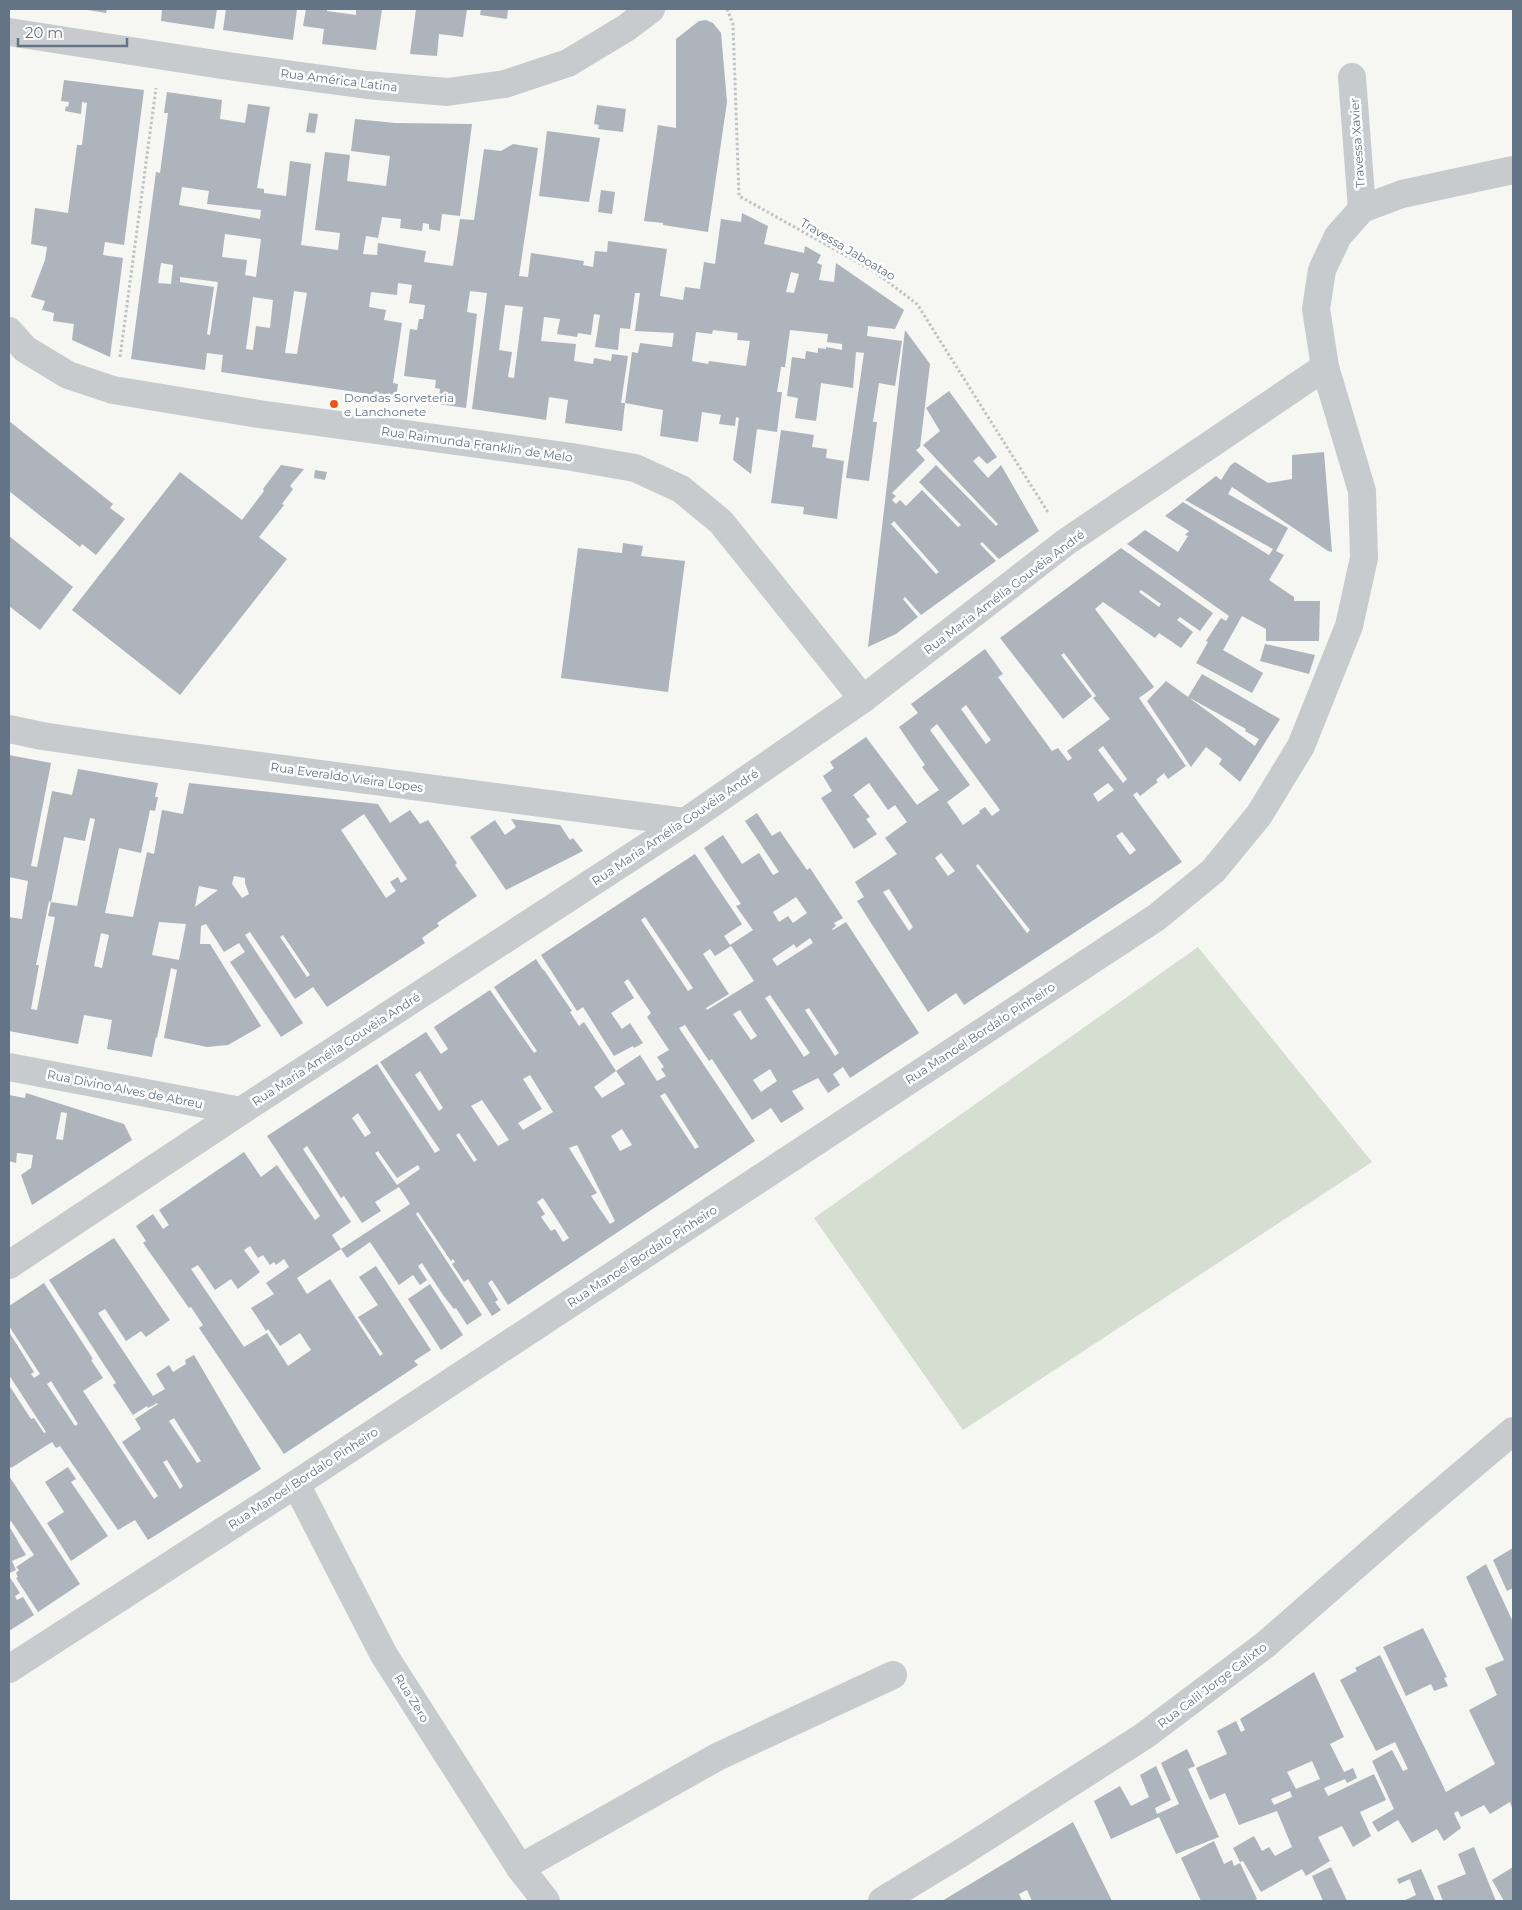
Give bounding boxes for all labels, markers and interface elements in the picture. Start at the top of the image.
scale bar [18,15,126,47]
text: 20 m [25,23,63,42]
street label: Rua América Latina [280,65,398,95]
street label: Travessa Xavier [1346,97,1368,188]
street label: Travessa Jaboatao [798,215,898,283]
place label: Dondas Sorveteria e Lanchonete [344,390,454,419]
marker: Dondas Sorveteria e Lanchonete [328,398,340,410]
street label: Rua Raimunda Franklin de Melo [380,423,574,465]
street label: Rua Maria Amélia Gouvêia André [921,527,1087,657]
street label: Rua Everaldo Vieira Lopes [270,759,424,795]
street label: Rua Maria Amélia Gouvêia André [589,766,761,888]
street label: Rua Manoel Bordalo Pinheiro [902,979,1058,1087]
street label: Rua Maria Amélia Gouvêia André [249,989,423,1109]
street label: Rua Divino Alves de Abreu [46,1067,204,1111]
street label: Rua Manoel Bordalo Pinheiro [564,1202,720,1310]
street label: Rua Manoel Bordalo Pinheiro [225,1424,381,1532]
street label: Rua Calil Jorge Calixto [1155,1639,1269,1731]
street label: Rua Zero [391,1671,433,1725]

